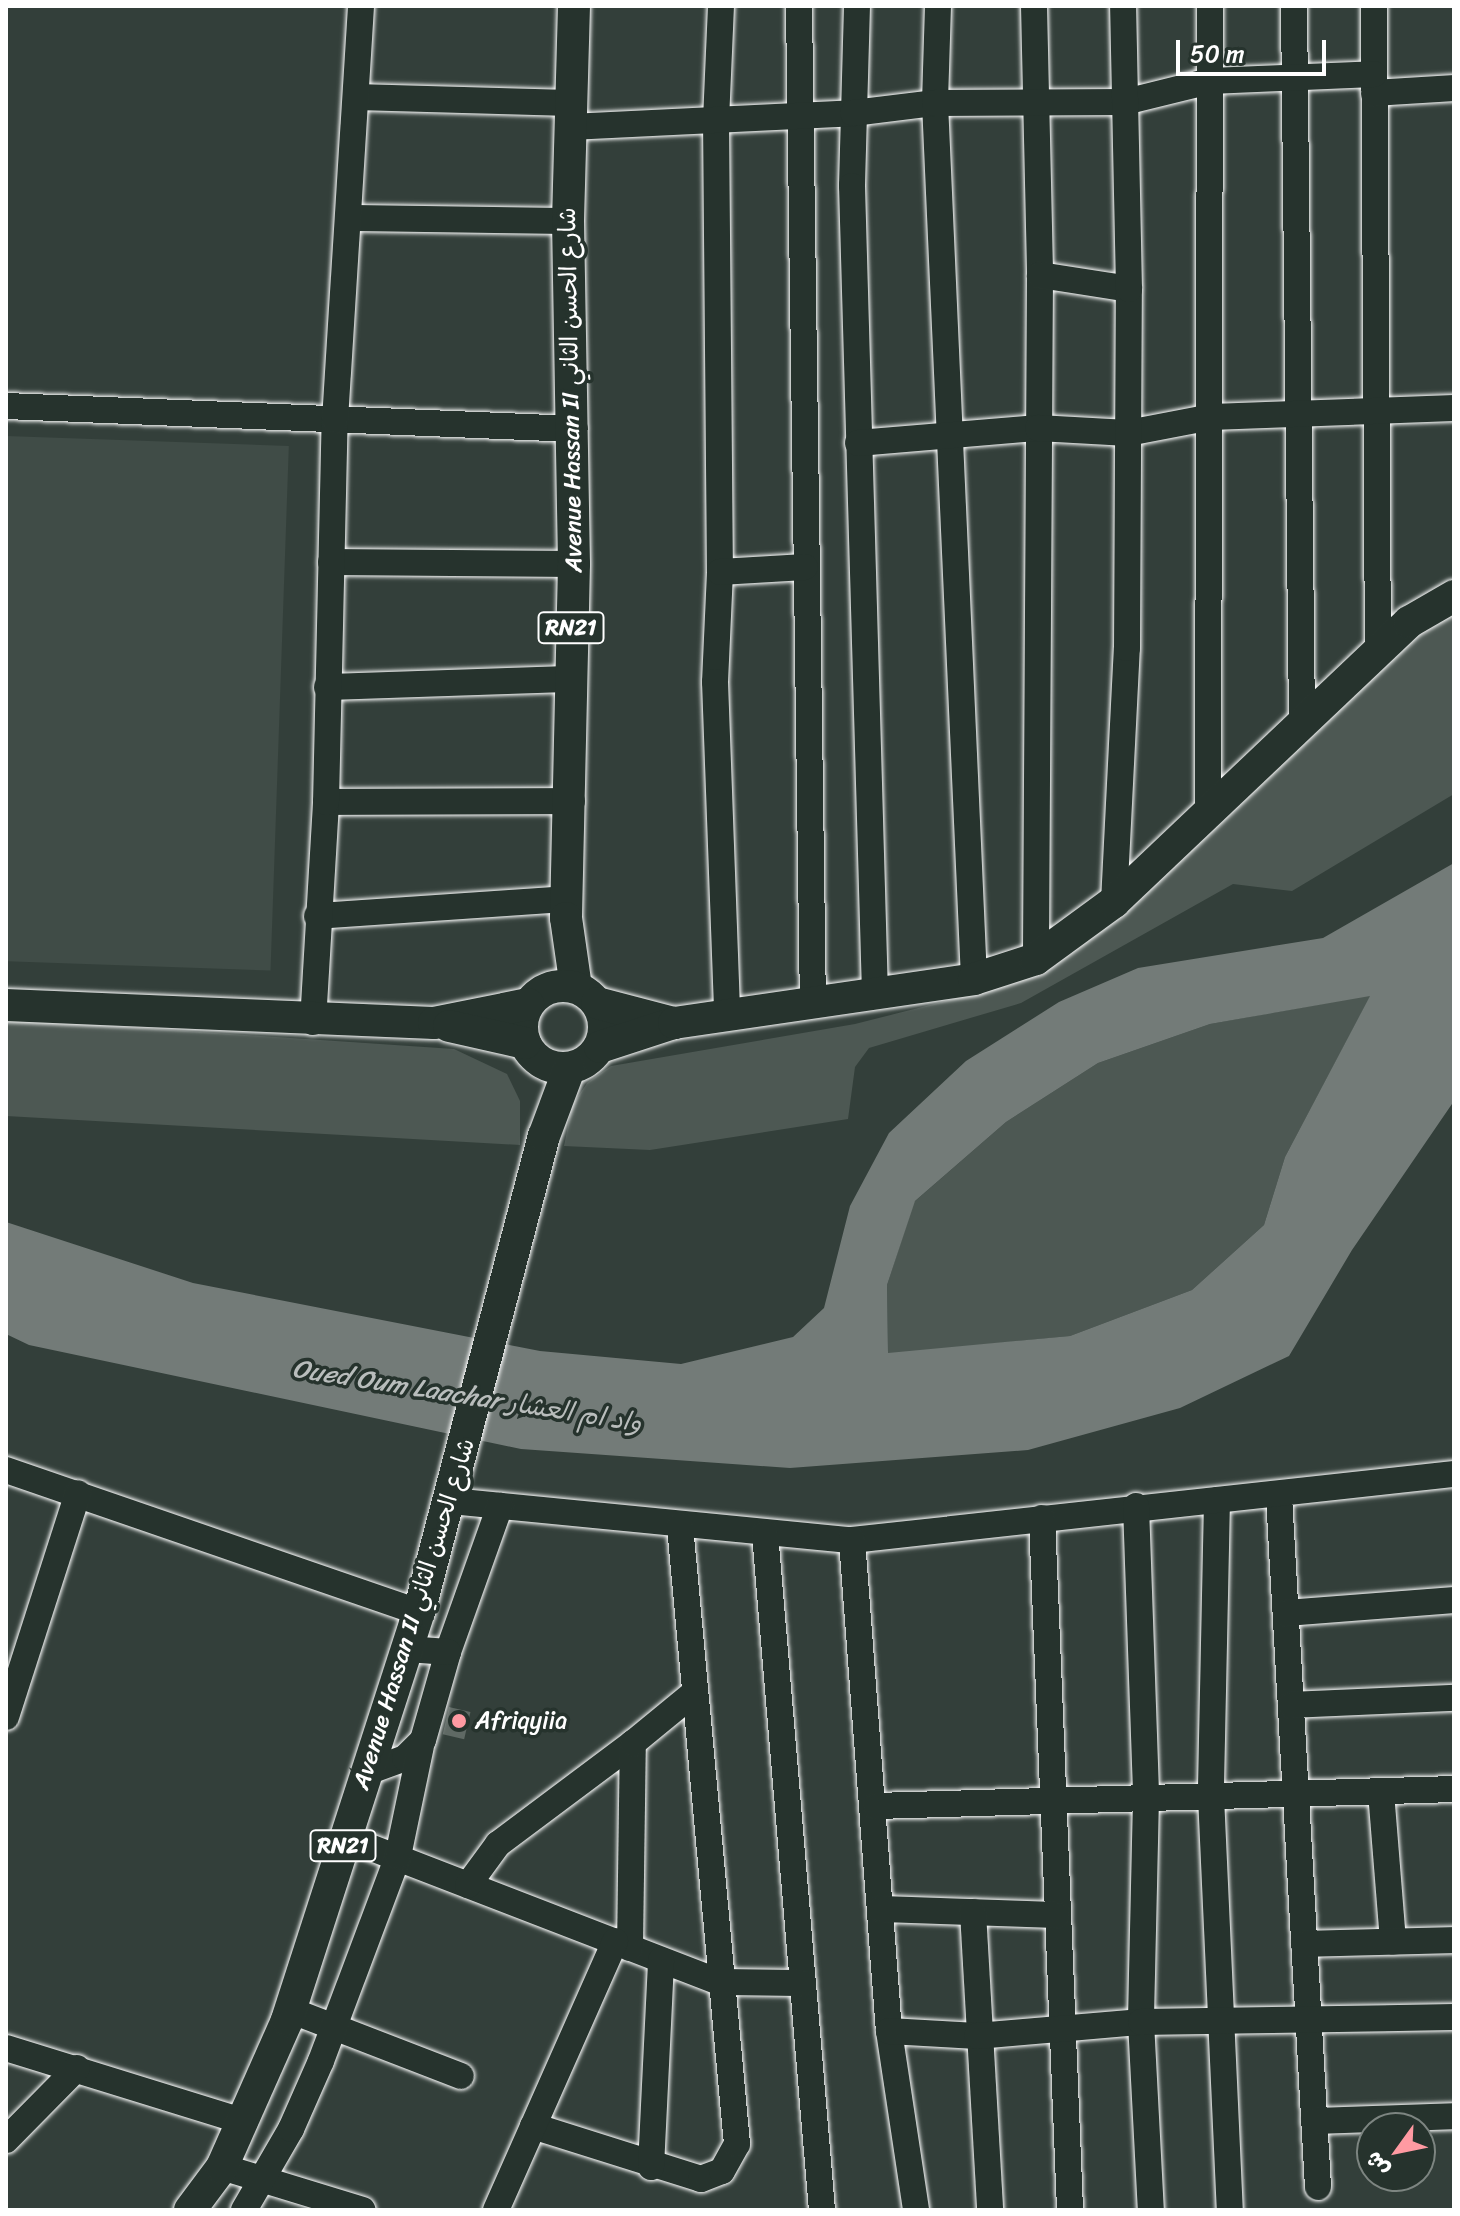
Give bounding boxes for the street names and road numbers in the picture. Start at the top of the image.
street label: Avenue Hassan II شارع الحسن الثاني [553,206,589,574]
road number: RN21 [537,610,605,646]
street label: Avenue Hassan II شارع الحسن الثاني [347,1434,481,1794]
road number: RN21 [309,1828,377,1864]

